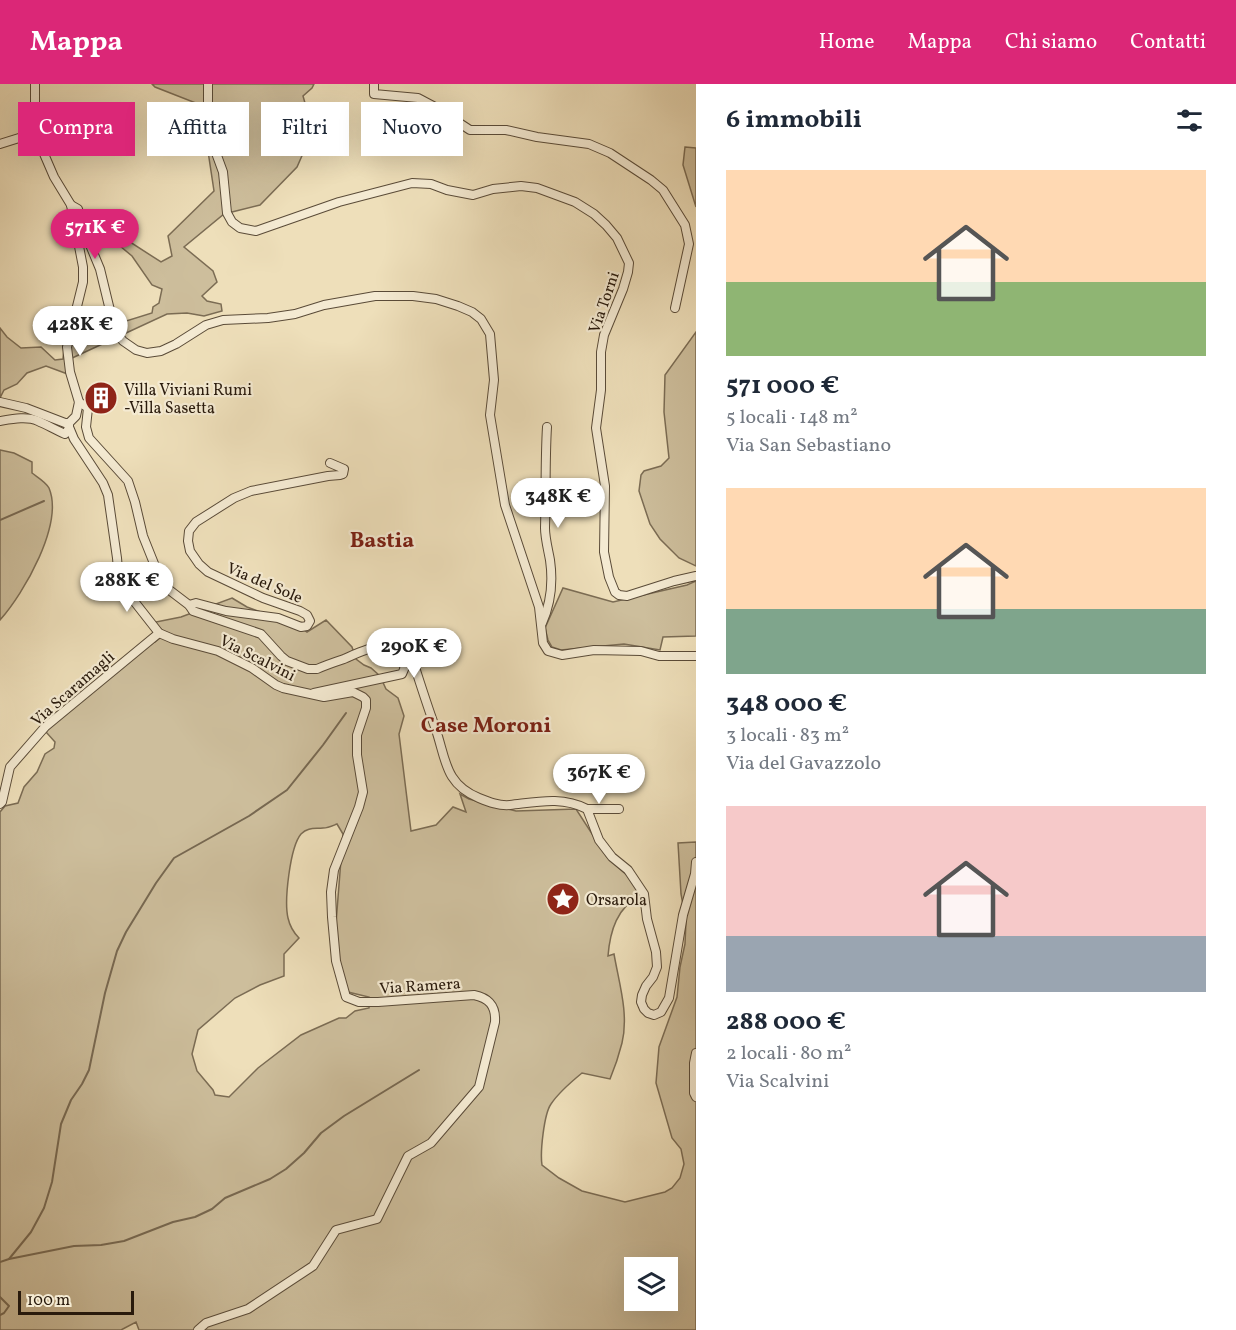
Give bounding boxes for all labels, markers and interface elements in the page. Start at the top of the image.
text: Mappa [30,23,123,62]
text: Home [819,28,874,57]
text: Mappa [907,28,972,57]
text: Chi siamo [1005,28,1097,57]
text: Contatti [1130,28,1206,57]
chip: Compra [18,102,135,156]
chip: Affitta [147,102,249,156]
chip: Filtri [261,102,349,156]
chip: Nuovo [361,102,463,156]
text: 6 immobili [726,102,862,138]
icon: filters [1173,104,1206,137]
pin: 571K € [46,209,144,260]
icon: home [912,209,1020,317]
text: 571K € [65,214,125,242]
street label: Via Torni [584,269,626,336]
pin: 428K € [31,306,129,357]
text: 428K € [47,311,113,339]
text: 571 000 € [726,368,840,404]
building icon: Villa Viviani Rumi -Villa Sasetta [83,380,119,416]
place label: Villa Viviani Rumi -Villa Sasetta [124,380,252,420]
text: 5 locali · 148 m² [726,404,858,432]
text: Via San Sebastiano [726,432,891,460]
pin: 348K € [509,478,607,529]
text: 348K € [525,483,591,511]
district label: Bastia [350,526,414,557]
icon: home [912,527,1020,635]
street label: Via del Sole [223,558,305,610]
pin: 288K € [78,562,176,613]
text: 288K € [94,567,160,595]
pin: 290K € [365,628,463,679]
street label: Via Scalvini [215,630,299,687]
text: 290K € [380,633,448,661]
street label: Via Scaramagli [27,647,120,732]
text: 348 000 € [726,686,847,722]
district label: Case Moroni [421,711,551,742]
text: 3 locali · 83 m² [726,722,849,750]
text: Via del Gavazzolo [726,750,881,778]
pin: 367K € [550,754,648,805]
text: 367K € [567,759,631,787]
icon: home [912,845,1020,953]
place icon: Orsarola [545,881,581,917]
place label: Orsarola [586,890,647,912]
street label: Via Ramera [379,973,462,1001]
text: 288 000 € [726,1004,846,1040]
text: 2 locali · 80 m² [726,1040,851,1068]
text: Via Scalvini [726,1068,829,1096]
map controls [624,1257,678,1311]
button: layers [624,1257,678,1311]
scale bar [18,1288,134,1316]
text: 100 m [27,1290,70,1312]

